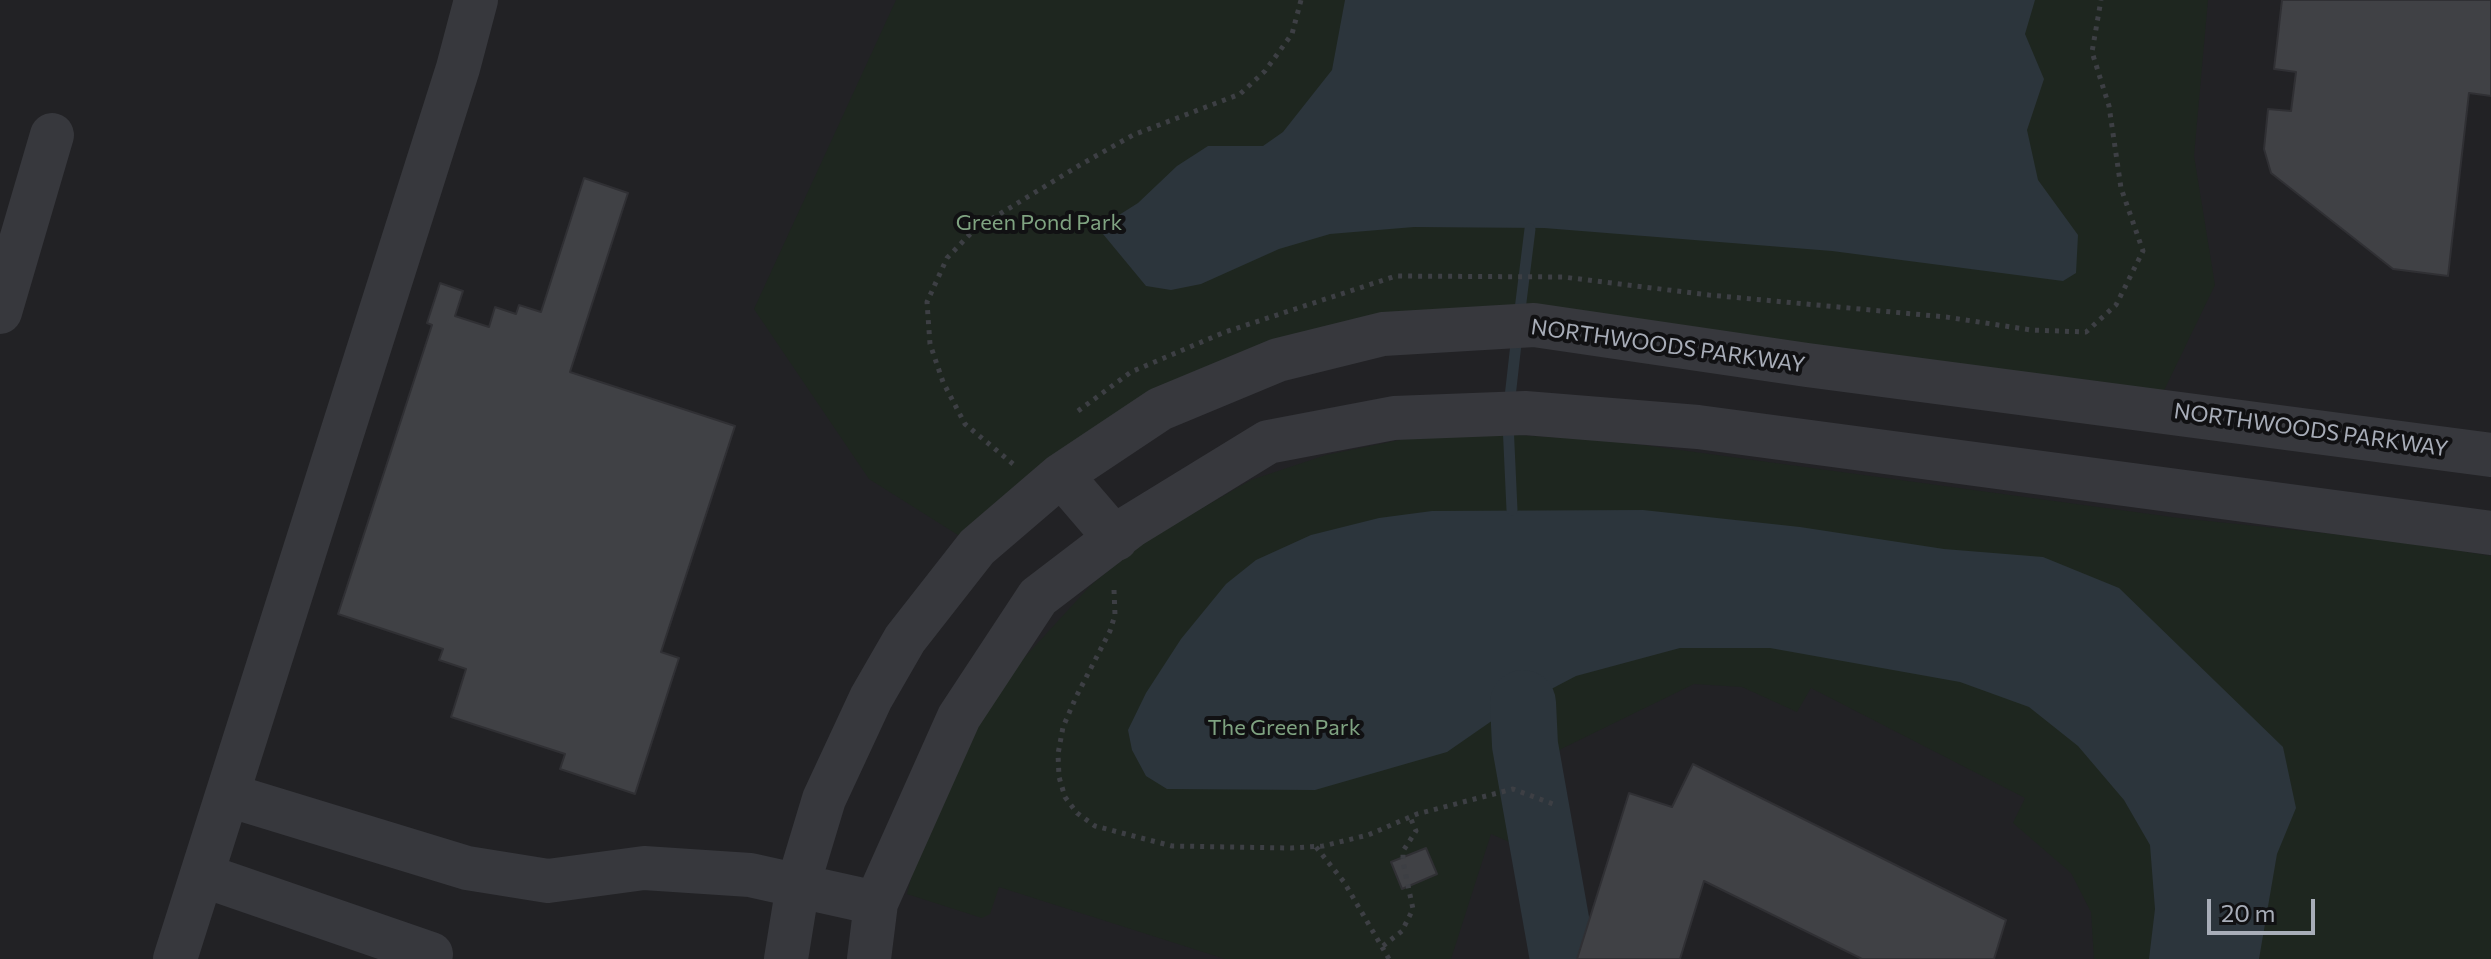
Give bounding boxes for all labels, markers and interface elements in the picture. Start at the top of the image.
park label: Green Pond Park [956,210,1122,236]
street label: NORTHWOODS PARKWAY [1529,314,1807,378]
street label: NORTHWOODS PARKWAY [2172,398,2450,462]
park label: The Green Park [1207,715,1361,741]
scale bar [2211,883,2319,933]
text: 20 m [2221,898,2275,927]

